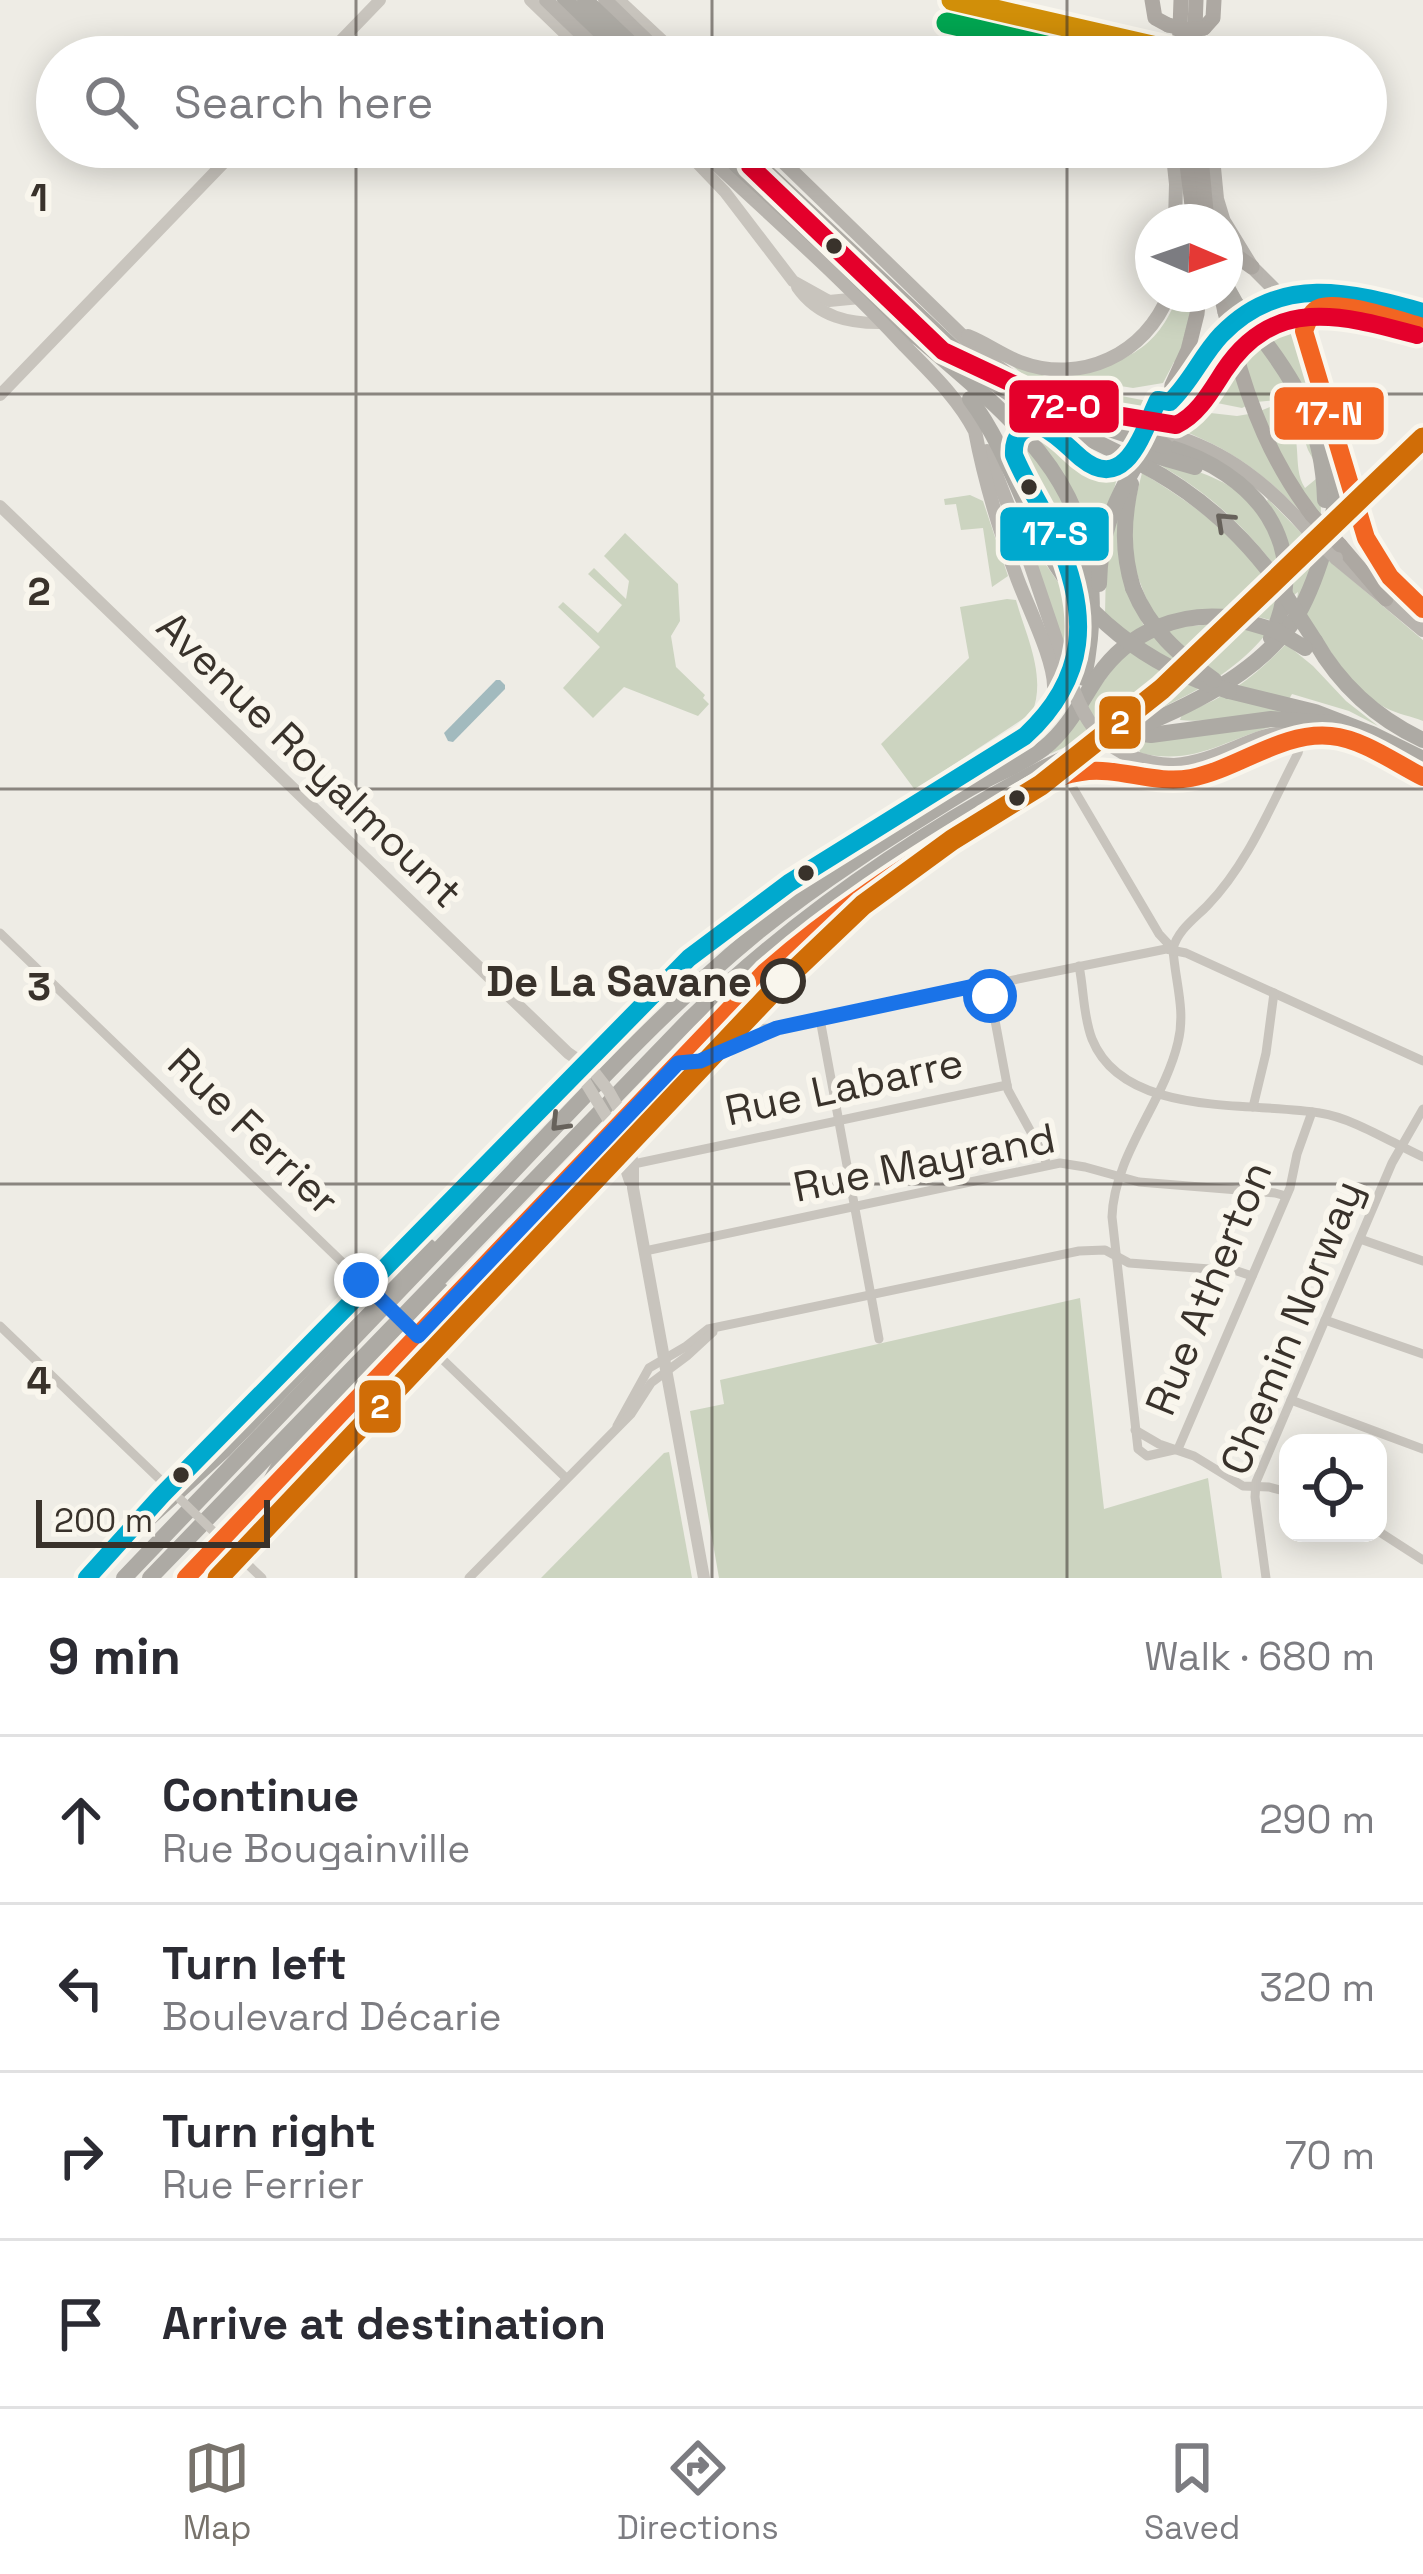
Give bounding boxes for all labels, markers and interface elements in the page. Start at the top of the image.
search box [36,36,1387,168]
icon: search [78,69,144,135]
text: Search here [174,74,433,131]
text: 1 [30,173,48,222]
north arrow [1135,204,1243,312]
unlabelled marker [823,235,845,257]
line badge: 72-O [1007,378,1121,435]
line badge: 17-N [1272,385,1386,442]
text: 72-O [1027,386,1101,428]
text: 17-N [1295,393,1363,435]
unlabelled marker [1018,476,1040,498]
line badge: 17-S [998,505,1111,563]
text: 17-S [1022,513,1088,555]
one-way arrow [1217,514,1238,536]
text: 2 [27,567,51,616]
street label: Avenue Royalmount [146,600,473,919]
line badge: 2 [1097,694,1143,751]
text: 2 [1110,702,1130,744]
unlabelled marker [1006,787,1028,809]
unlabelled marker [795,862,817,884]
place label: De La Savane [486,955,752,1008]
marker: De La Savane [762,960,804,1002]
text: 3 [27,962,51,1011]
route start [963,969,1017,1023]
street label: Rue Labarre [720,1035,968,1138]
street label: Rue Ferrier [157,1037,350,1226]
one-way arrow [552,1109,574,1131]
street label: Rue Mayrand [789,1111,1060,1214]
street label: Rue Atherton [1134,1154,1283,1423]
street label: Chemin Norway [1208,1172,1375,1482]
route end [334,1253,388,1307]
text: 4 [27,1356,51,1405]
line badge: 2 [357,1378,403,1435]
text: 2 [370,1386,390,1428]
map controls [1279,1434,1387,1542]
button: locate [1279,1434,1387,1542]
unlabelled marker [170,1464,192,1486]
scale bar [36,1494,270,1547]
text: 200 m [54,1500,153,1542]
text: 9 min [48,1624,181,1689]
text: Walk · 680 m [1144,1632,1375,1681]
text: Continue [162,1767,359,1824]
icon: ahead [48,1787,114,1853]
text: 290 m [1259,1795,1375,1844]
text: Rue Bougainville [162,1824,470,1873]
text: Turn left [162,1935,347,1992]
icon: left [48,1955,114,2021]
text: 320 m [1259,1963,1375,2012]
text: Boulevard Décarie [162,1992,502,2041]
text: Turn right [162,2103,376,2160]
icon: right [48,2123,114,2189]
text: 70 m [1285,2131,1375,2180]
text: Rue Ferrier [162,2160,364,2209]
icon: arrive [48,2291,114,2357]
text: Arrive at destination [162,2295,606,2352]
tab: Map [183,2435,251,2549]
tab: Directions [617,2435,779,2549]
tab: Saved [1144,2435,1240,2549]

